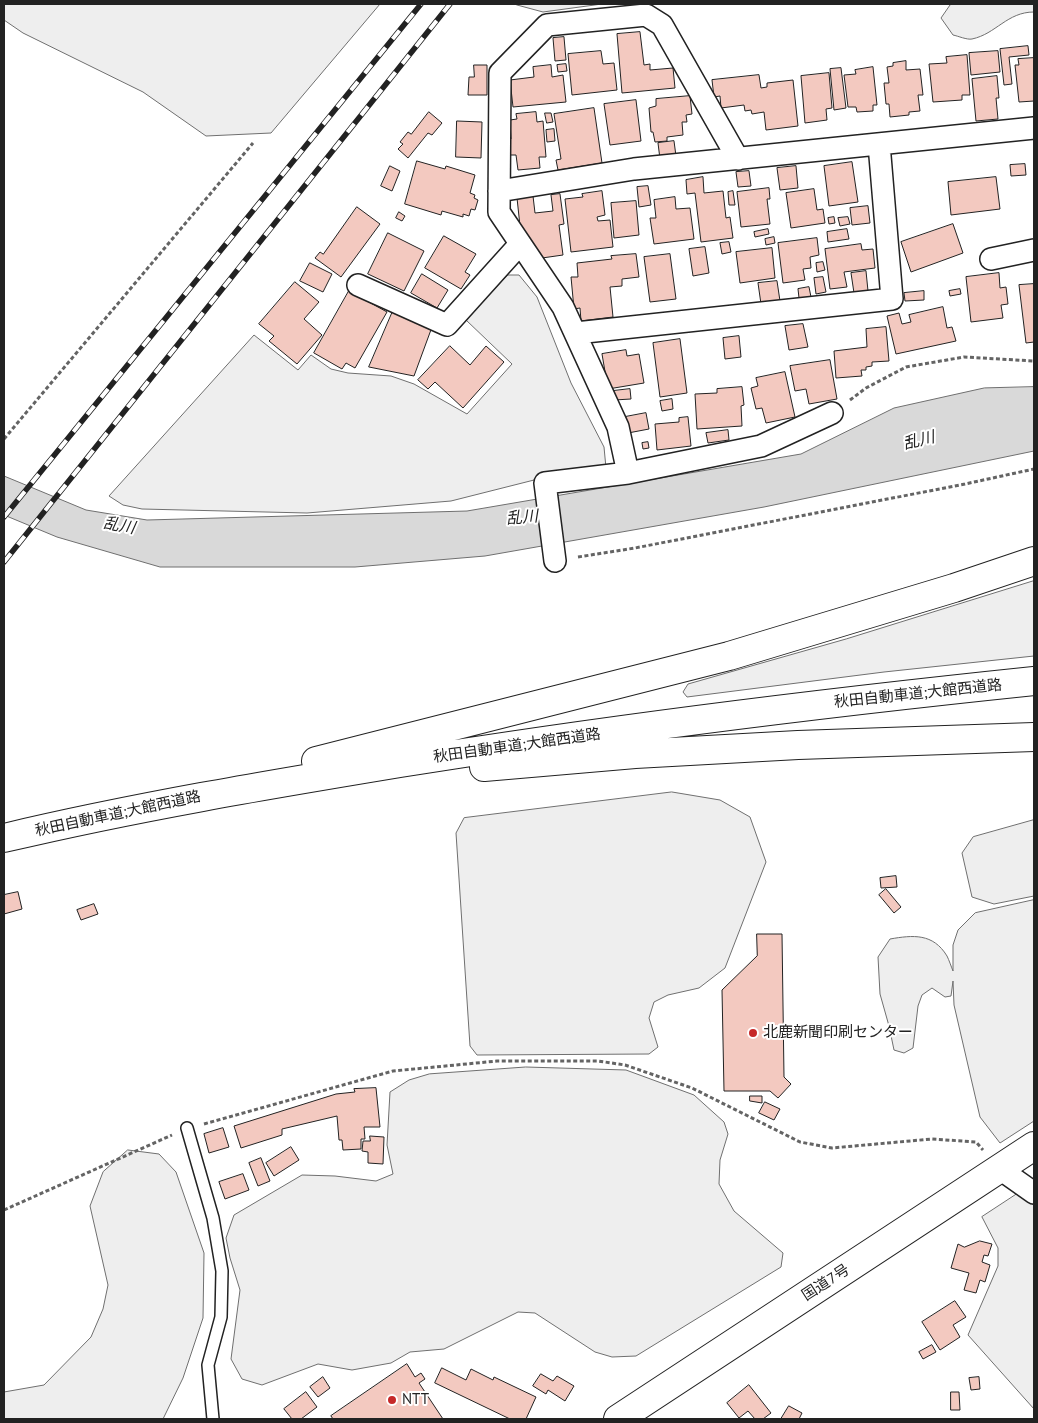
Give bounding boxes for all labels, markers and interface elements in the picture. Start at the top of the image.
water label: 乱川 [901,428,937,454]
water label: 乱川 [505,507,539,529]
water label: 乱川 [102,514,136,538]
street label: 秋田自動車道;大館西道路 [833,676,1003,712]
street label: 秋田自動車道;大館西道路 [432,725,602,767]
street label: 秋田自動車道;大館西道路 [34,788,202,840]
place label: 北鹿新聞印刷センター [763,1024,913,1042]
marker: 北鹿新聞印刷センター [747,1027,759,1039]
street label: 国道7号 [799,1261,853,1305]
place label: NTT [402,1391,429,1409]
marker: NTT [386,1394,398,1406]

